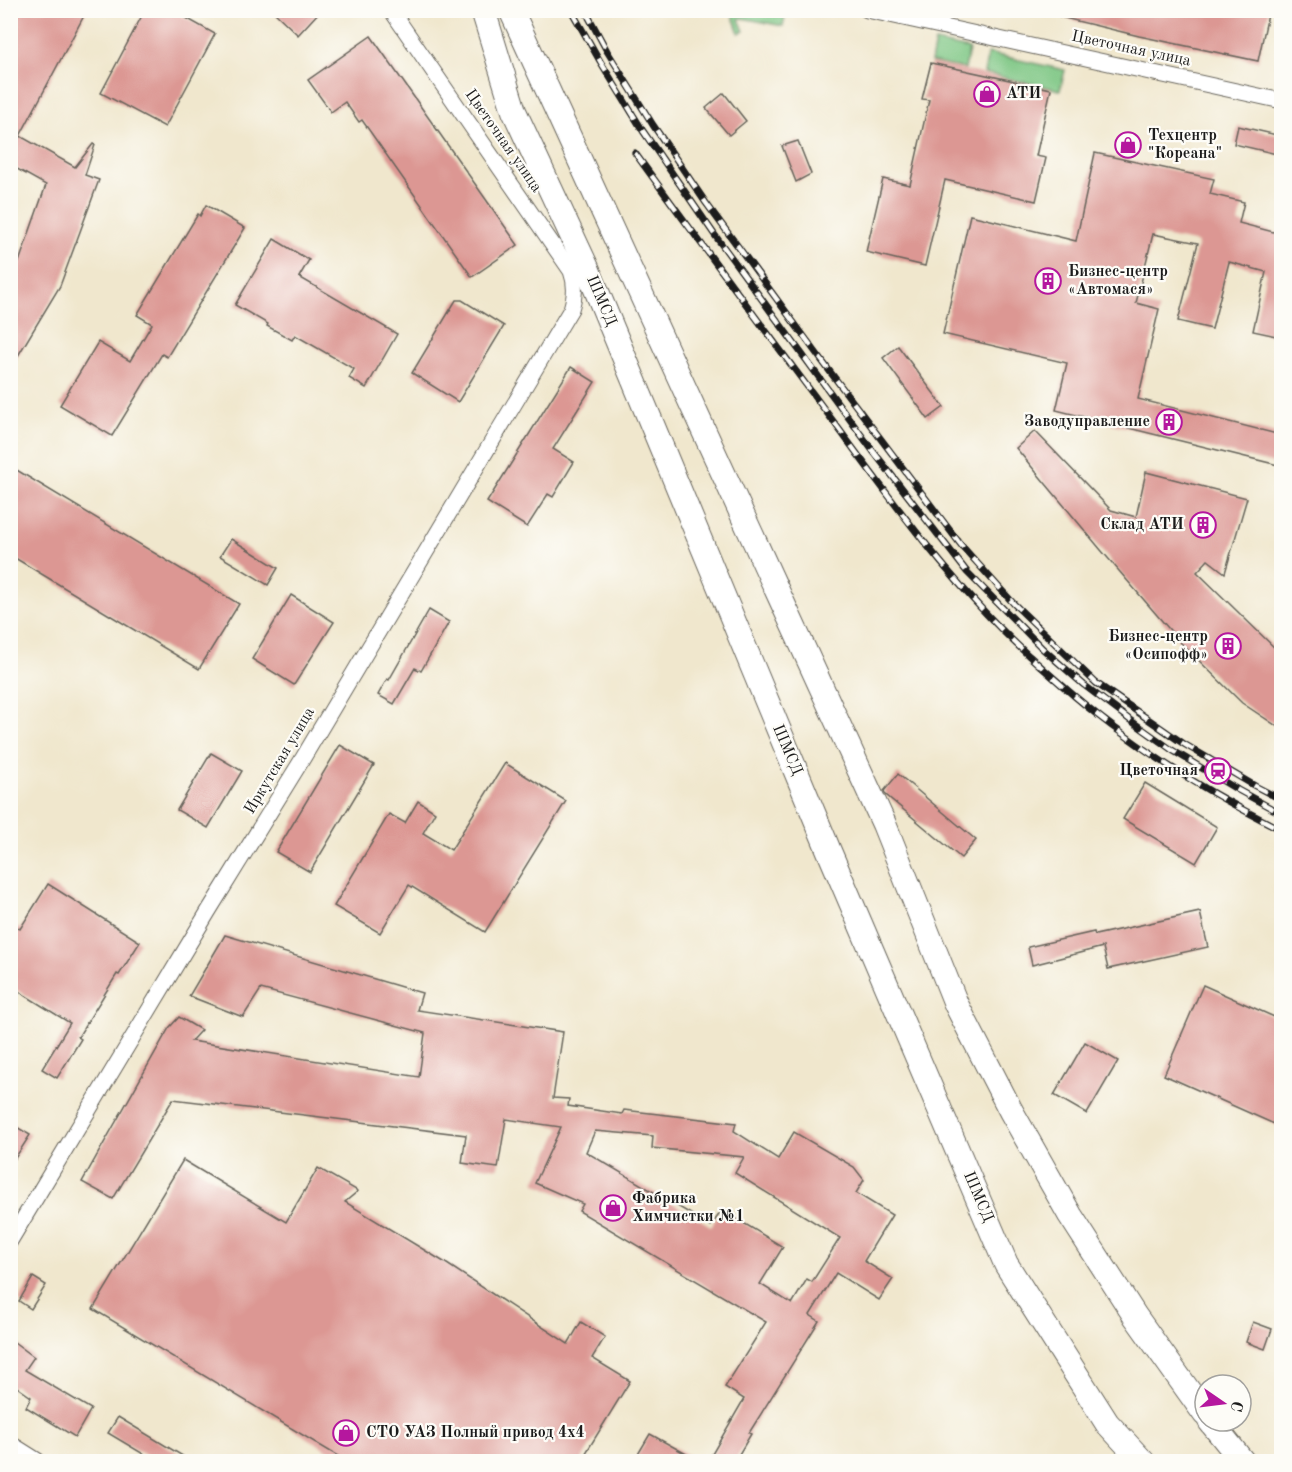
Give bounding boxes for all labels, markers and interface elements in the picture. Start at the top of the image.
street label: Цветочная улица [1070,29,1192,69]
shop icon: АТИ [972,79,1002,109]
place label: АТИ [1006,86,1042,102]
street label: Цветочная улица [462,87,545,196]
place label: Техцентр "Кореана" [1148,128,1222,162]
shop icon: Техцентр "Кореана" [1113,130,1143,160]
place label: Бизнес-центр «Автомася» [1068,264,1168,298]
building icon: Бизнес-центр «Автомася» [1033,266,1063,296]
street label: ШМСД [583,273,619,329]
building icon: Заводуправление [1154,407,1184,437]
place label: Заводуправление [1024,414,1150,430]
building icon: Склад АТИ [1188,510,1218,540]
place label: Склад АТИ [1100,517,1184,533]
place label: Бизнес-центр «Осипофф» [1108,629,1208,663]
building icon: Бизнес-центр «Осипофф» [1213,631,1243,661]
street label: Иркутская улица [242,705,318,817]
street label: ШМСД [769,722,805,778]
station icon: Цветочная [1203,756,1233,786]
place label: Цветочная [1119,763,1198,779]
street label: ШМСД [960,1169,996,1225]
place label: Фабрика Химчистки №1 [632,1191,745,1225]
shop icon: Фабрика Химчистки №1 [598,1193,628,1223]
north arrow [1193,1373,1253,1433]
text: С [1227,1399,1245,1413]
shop icon: СТО УАЗ Полный привод 4х4 [331,1418,361,1448]
place label: СТО УАЗ Полный привод 4х4 [366,1425,585,1441]

